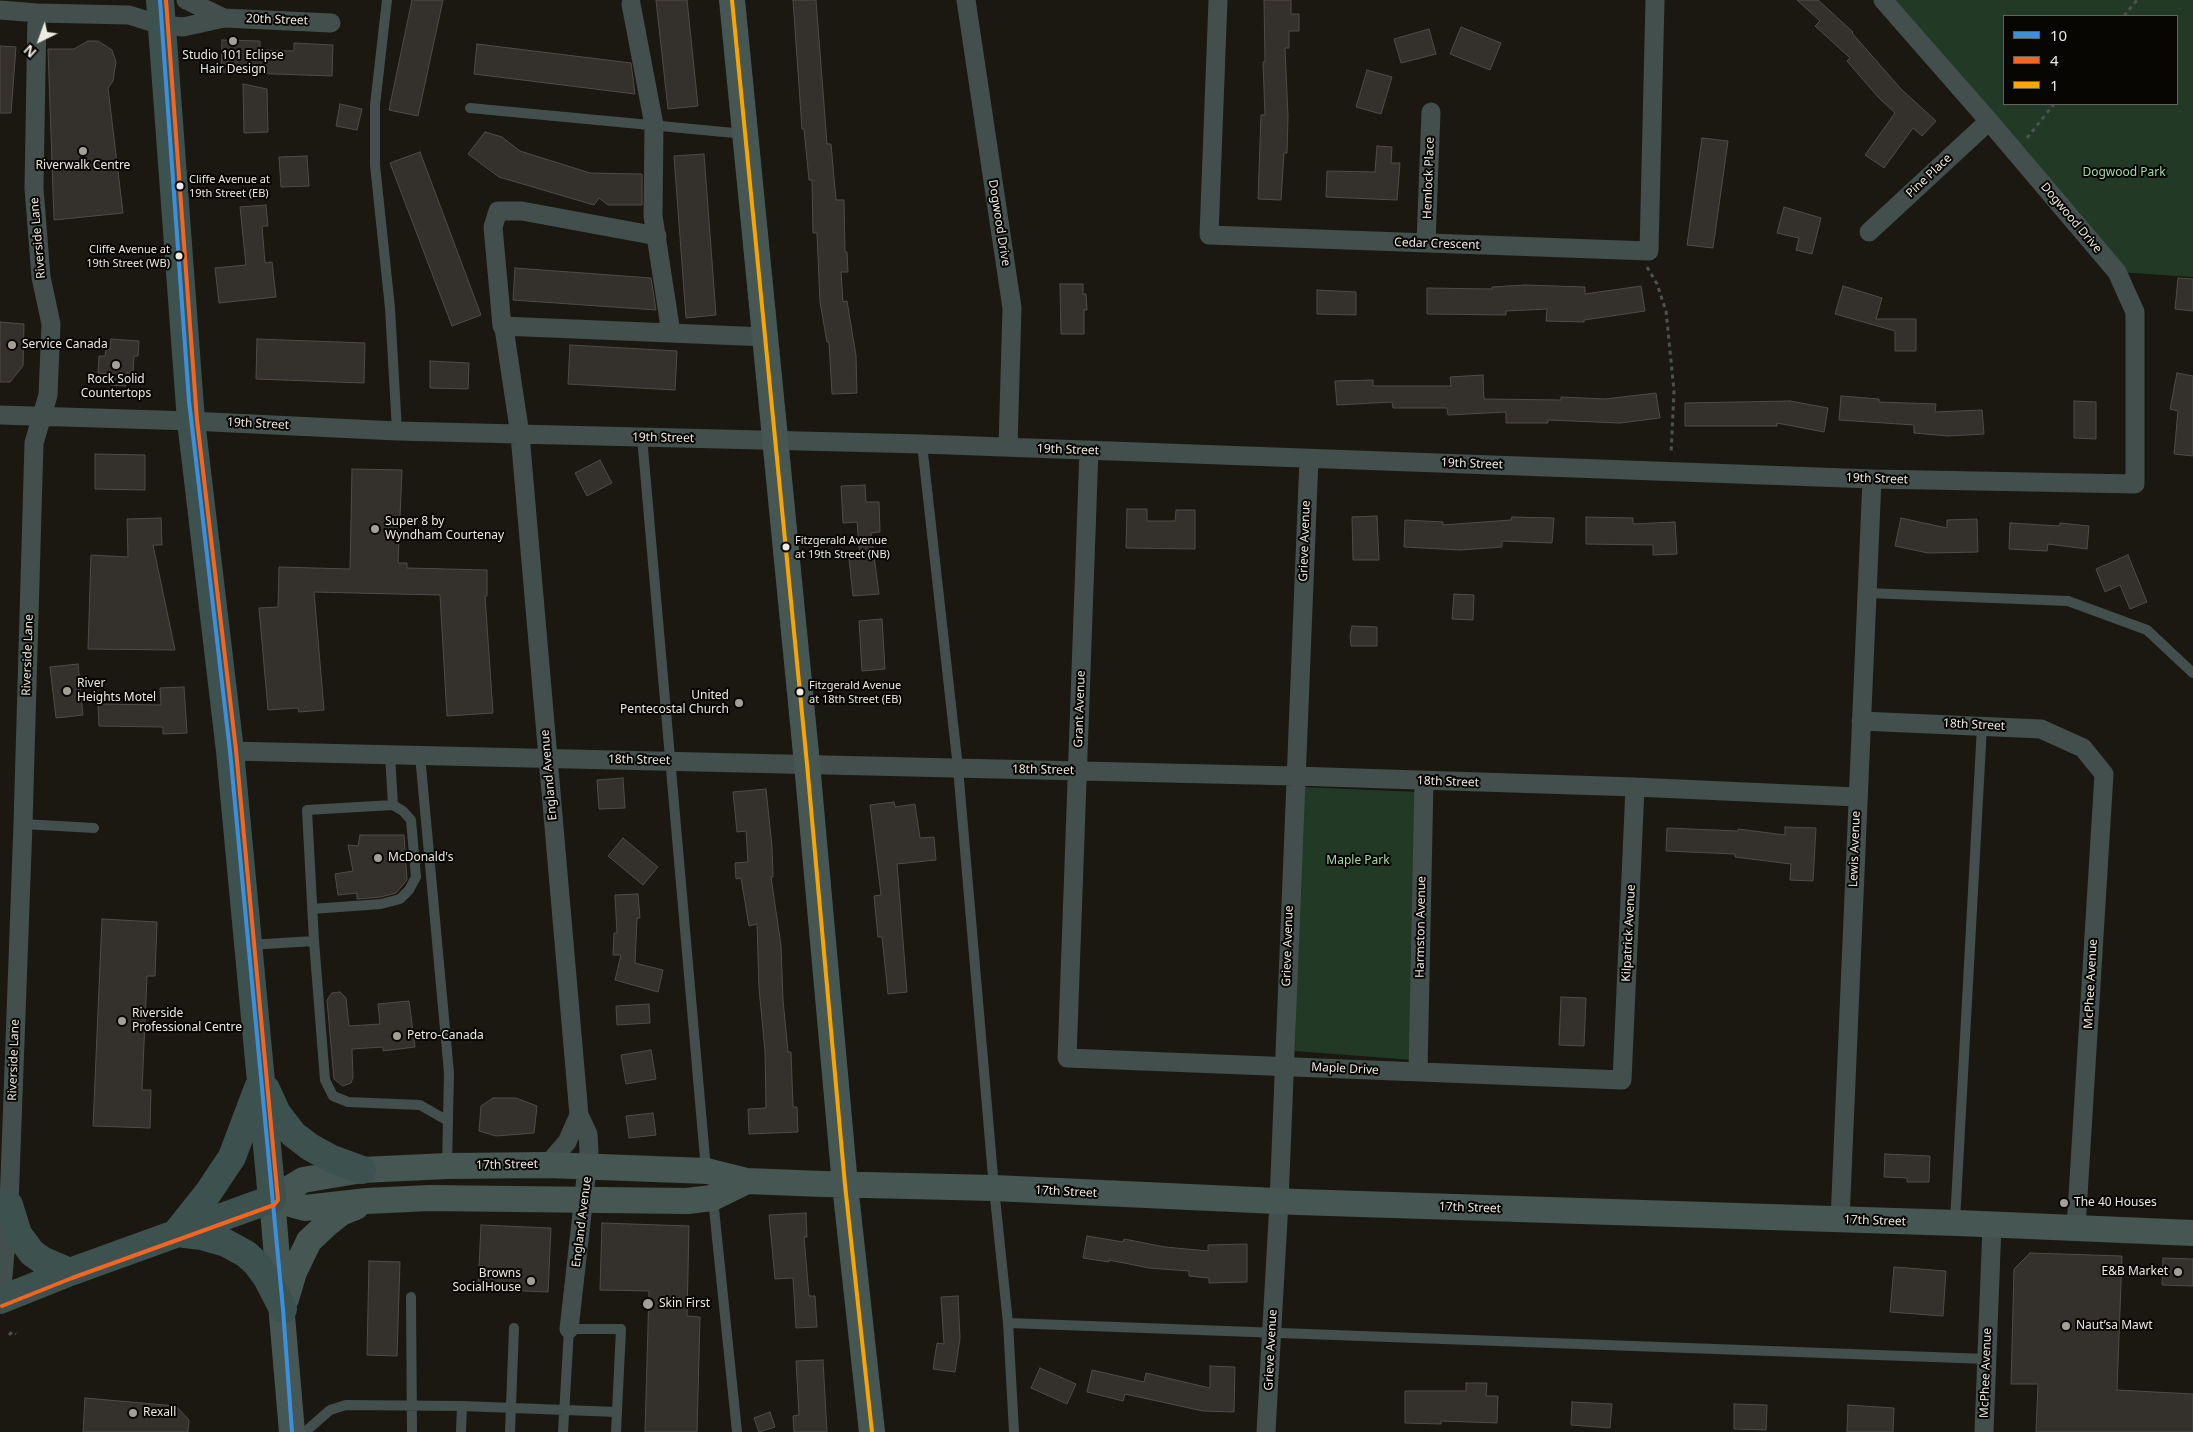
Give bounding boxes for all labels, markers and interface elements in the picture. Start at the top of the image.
street label: 20th Street [246,12,308,28]
north arrow [15,15,65,65]
legend [2003,15,2178,105]
text: 10 [2050,25,2067,45]
marker: Studio 101 Eclipse Hair Design [227,35,239,47]
text: N [19,41,40,62]
place label: Studio 101 Eclipse Hair Design [182,49,284,77]
text: 4 [2050,50,2059,70]
text: 1 [2050,75,2059,95]
street label: Hemlock Place [1420,137,1438,219]
marker: Riverwalk Centre [77,145,89,157]
street label: Pine Place [1903,151,1955,201]
place label: Riverwalk Centre [36,159,130,173]
park label: Dogwood Park [2082,166,2166,180]
place label: Cliffe Avenue at 19th Street (EB) [189,173,270,199]
street label: Dogwood Drive [985,179,1013,267]
street label: Dogwood Drive [2037,180,2105,256]
marker: Cliffe Avenue at 19th Street (EB) [175,181,185,191]
street label: Riverside Lane [27,197,49,279]
street label: Cedar Crescent [1394,235,1480,253]
place label: Cliffe Avenue at 19th Street (WB) [86,243,170,269]
marker: Cliffe Avenue at 19th Street (WB) [174,251,184,261]
place label: Service Canada [22,338,108,352]
marker: Service Canada [6,339,18,351]
marker: Rock Solid Countertops [110,359,122,371]
place label: Rock Solid Countertops [81,373,151,401]
street label: 19th Street [227,415,289,433]
street label: 19th Street [632,430,694,446]
street label: 19th Street [1037,442,1099,458]
street label: 19th Street [1441,456,1503,472]
street label: 19th Street [1846,471,1908,487]
street label: Grieve Avenue [1296,500,1314,582]
place label: Super 8 by Wyndham Courtenay [385,515,504,543]
marker: Super 8 by Wyndham Courtenay [369,523,381,535]
place label: Fitzgerald Avenue at 19th Street (NB) [795,534,890,560]
marker: Fitzgerald Avenue at 19th Street (NB) [781,542,791,552]
street label: Riverside Lane [19,614,37,696]
street label: Grant Avenue [1071,670,1089,748]
place label: River Heights Motel [77,677,156,705]
place label: Fitzgerald Avenue at 18th Street (EB) [809,679,902,705]
marker: River Heights Motel [61,685,73,697]
marker: Fitzgerald Avenue at 18th Street (EB) [795,687,805,697]
place label: United Pentecostal Church [620,689,729,717]
marker: United Pentecostal Church [733,697,745,709]
street label: 18th Street [1943,716,2005,734]
street label: England Avenue [538,729,560,821]
street label: 18th Street [608,752,670,768]
street label: 18th Street [1012,762,1074,778]
street label: 18th Street [1417,774,1479,790]
street label: Lewis Avenue [1846,811,1864,887]
place label: McDonald's [388,851,453,865]
marker: McDonald's [372,852,384,864]
park label: Maple Park [1326,854,1390,868]
street label: Harmston Avenue [1413,876,1429,978]
street label: Kilpatrick Avenue [1619,884,1639,982]
street label: Grieve Avenue [1279,905,1297,987]
street label: McPhee Avenue [2081,939,2101,1029]
place label: Riverside Professional Centre [132,1007,242,1035]
marker: Riverside Professional Centre [116,1015,128,1027]
street label: Riverside Lane [5,1019,23,1101]
place label: Petro-Canada [407,1029,484,1043]
marker: Petro-Canada [391,1030,403,1042]
street label: Maple Drive [1311,1060,1379,1078]
street label: 17th Street [476,1157,538,1173]
street label: England Avenue [569,1176,595,1268]
street label: 17th Street [1035,1183,1097,1201]
place label: The 40 Houses [2074,1196,2157,1210]
marker: The 40 Houses [2058,1197,2070,1209]
street label: 17th Street [1439,1200,1501,1216]
street label: 17th Street [1844,1213,1906,1229]
place label: E&B Market [2102,1265,2168,1279]
marker: E&B Market [2172,1266,2184,1278]
place label: Browns SocialHouse [452,1267,521,1295]
marker: Browns SocialHouse [525,1275,537,1287]
marker: Skin First [641,1297,655,1311]
place label: Skin First [659,1297,710,1311]
street label: Grieve Avenue [1262,1309,1280,1391]
place label: Naut’sa Mawt [2076,1319,2153,1333]
marker: Naut’sa Mawt [2060,1320,2072,1332]
street label: McPhee Avenue [1977,1328,1995,1418]
place label: Rexall [143,1406,176,1420]
marker: Rexall [127,1407,139,1419]

